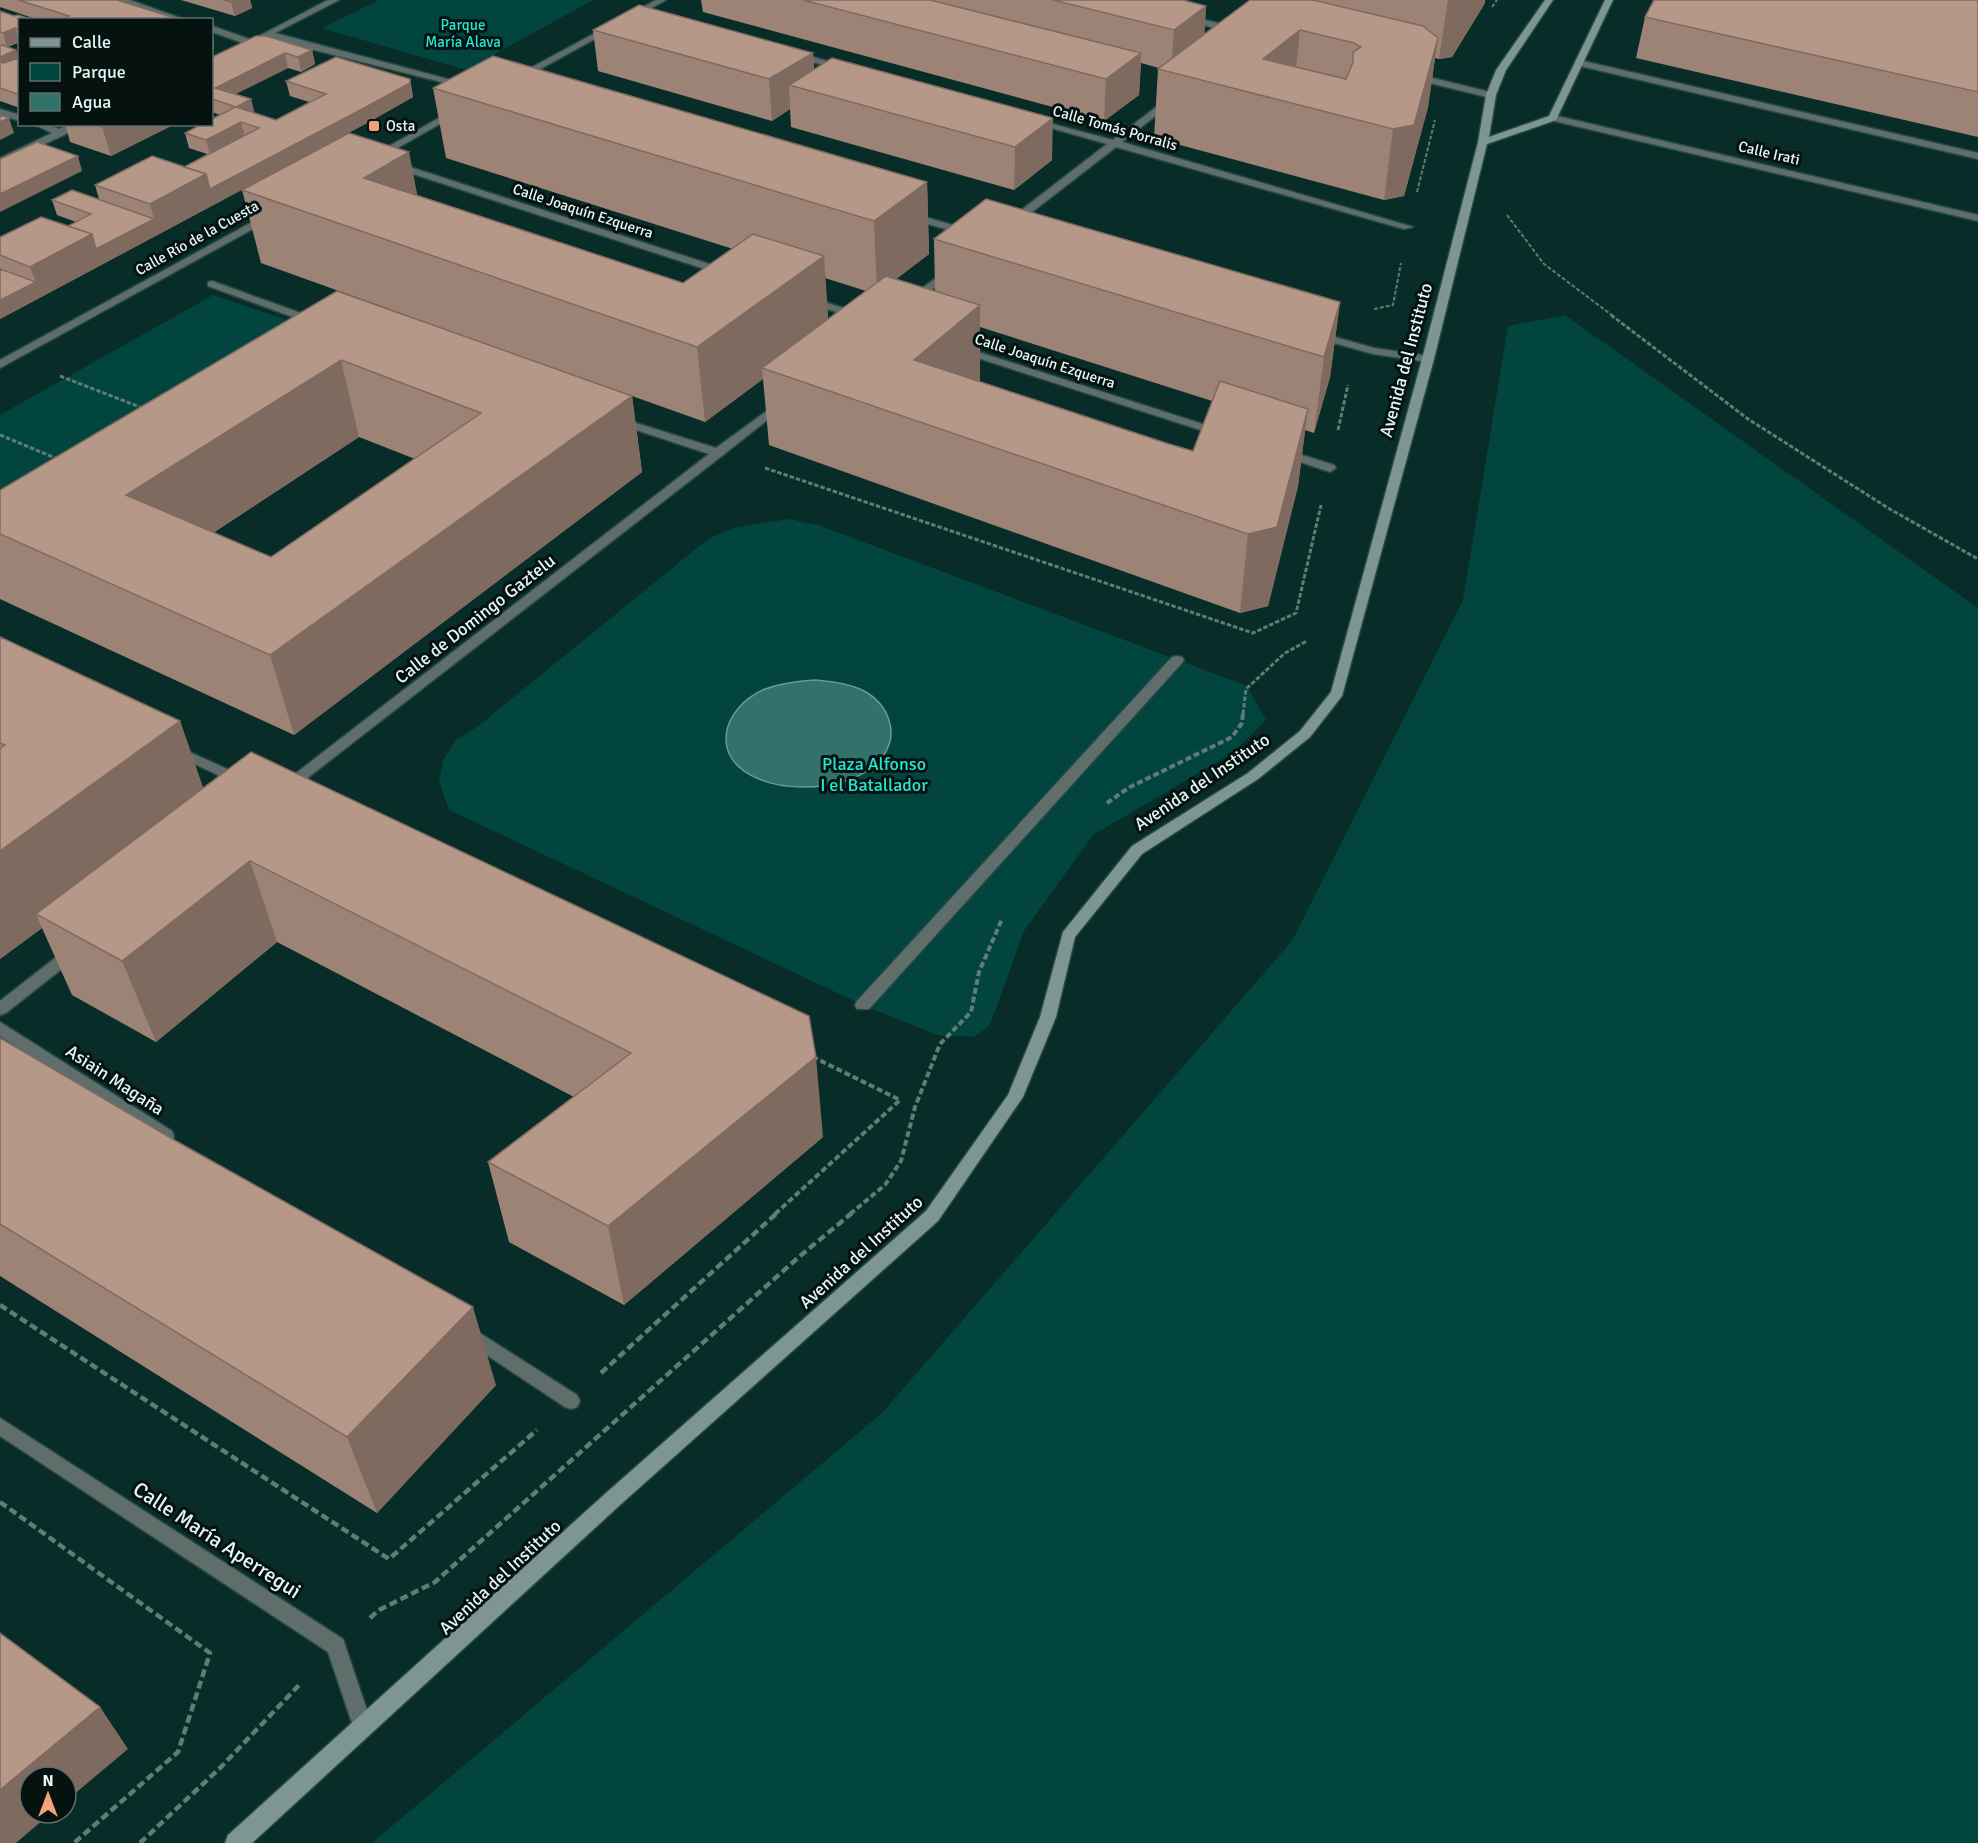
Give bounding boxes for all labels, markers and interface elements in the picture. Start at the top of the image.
park label: Parque María Alava [425,16,501,51]
legend [18,18,213,126]
text: Calle [72,31,111,53]
text: Parque [72,61,126,83]
text: Agua [72,91,111,113]
street label: Calle Tomás Porralis [1051,102,1180,154]
place label: Osta [386,117,415,135]
marker: Osta [367,119,381,133]
street label: Calle Irati [1736,137,1802,169]
street label: Calle Joaquín Ezquerra [510,180,656,242]
street label: Calle Río de la Cuesta [132,197,262,279]
street label: Avenida del Instituto [1375,281,1437,439]
street label: Calle Joaquín Ezquerra [972,330,1118,392]
street label: Calle de Domingo Gaztelu [391,550,559,688]
street label: Avenida del Instituto [1130,729,1274,835]
park label: Plaza Alfonso I el Batallador [820,753,928,796]
street label: Asiain Magaña [62,1040,168,1120]
street label: Avenida del Instituto [795,1191,927,1313]
street label: Calle María Aperregui [128,1476,306,1604]
street label: Avenida del Instituto [434,1515,566,1639]
north arrow [18,1765,78,1825]
text: N [42,1771,54,1791]

